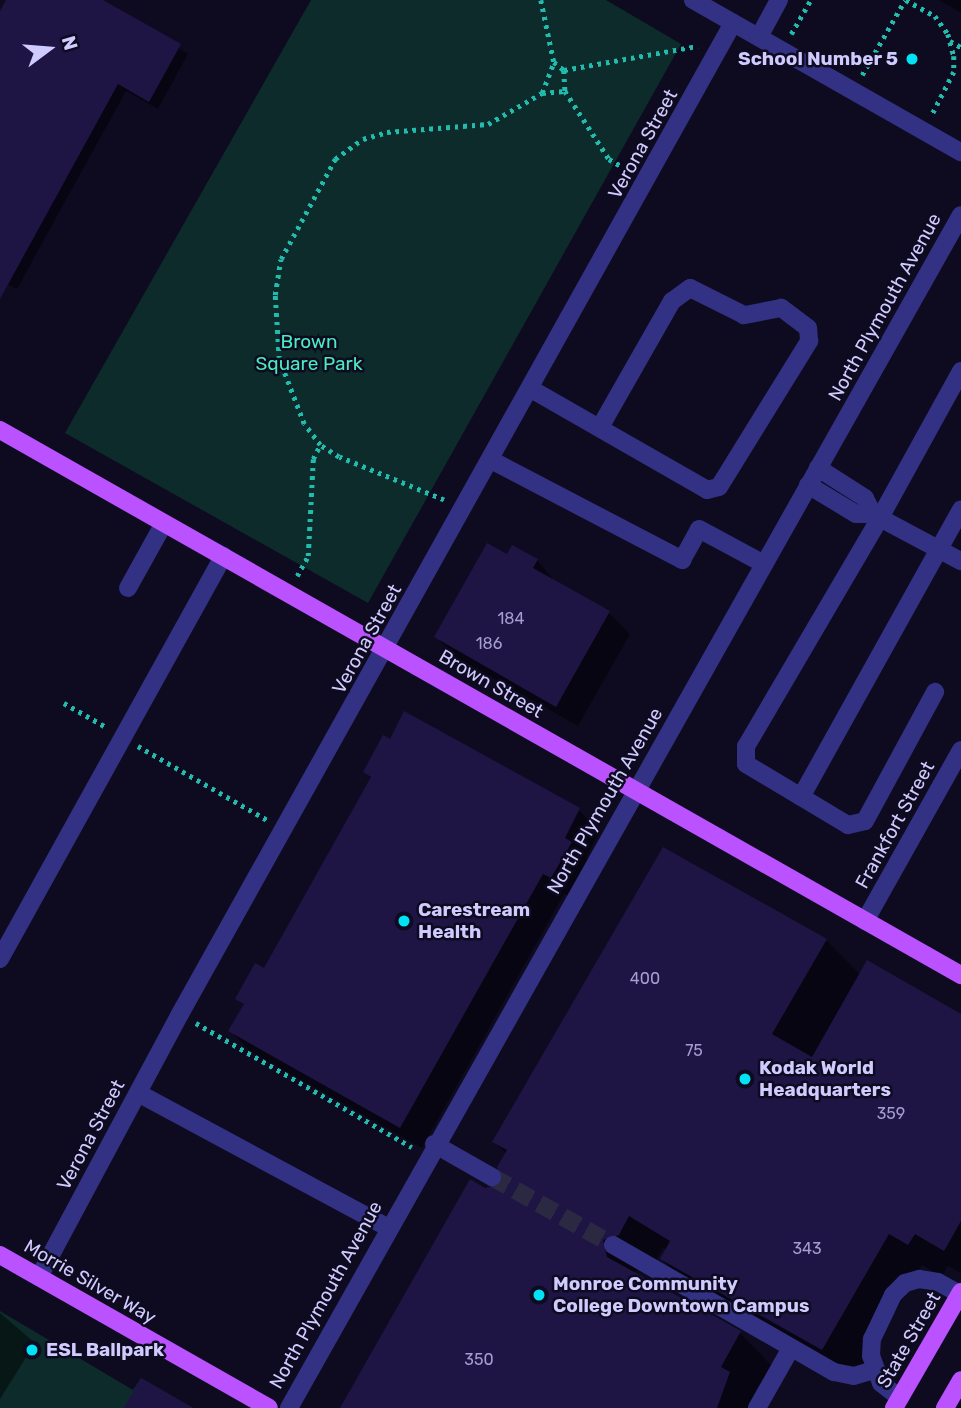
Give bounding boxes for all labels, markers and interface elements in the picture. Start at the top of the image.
north arrow [14,14,84,84]
text: N [57,33,83,53]
place label: School Number 5 [738,48,898,70]
marker: School Number 5 [904,51,920,67]
street label: Verona Street [604,85,682,203]
street label: North Plymouth Avenue [824,209,946,405]
park label: Brown Square Park [256,331,362,375]
street label: Verona Street [328,580,406,698]
house number: 184 [498,609,524,629]
house number: 186 [476,634,502,654]
street label: Brown Street [435,645,547,723]
street label: North Plymouth Avenue [542,704,668,898]
street label: Frankfort Street [851,757,939,893]
place label: Carestream Health [418,899,530,943]
marker: Carestream Health [396,913,412,929]
house number: 400 [630,969,660,989]
house number: 75 [685,1041,703,1061]
place label: Kodak World Headquarters [759,1057,891,1101]
marker: Kodak World Headquarters [737,1071,753,1087]
street label: Verona Street [52,1076,130,1194]
house number: 359 [877,1104,905,1124]
street label: North Plymouth Avenue [265,1197,387,1393]
street label: Morrie Silver Way [20,1235,160,1329]
house number: 343 [792,1239,822,1259]
place label: Monroe Community College Downtown Campus [553,1273,809,1317]
marker: Monroe Community College Downtown Campus [531,1287,547,1303]
street label: State Street [872,1288,946,1392]
place label: ESL Ballpark [46,1339,165,1361]
marker: ESL Ballpark [24,1342,40,1358]
house number: 350 [464,1350,494,1370]

